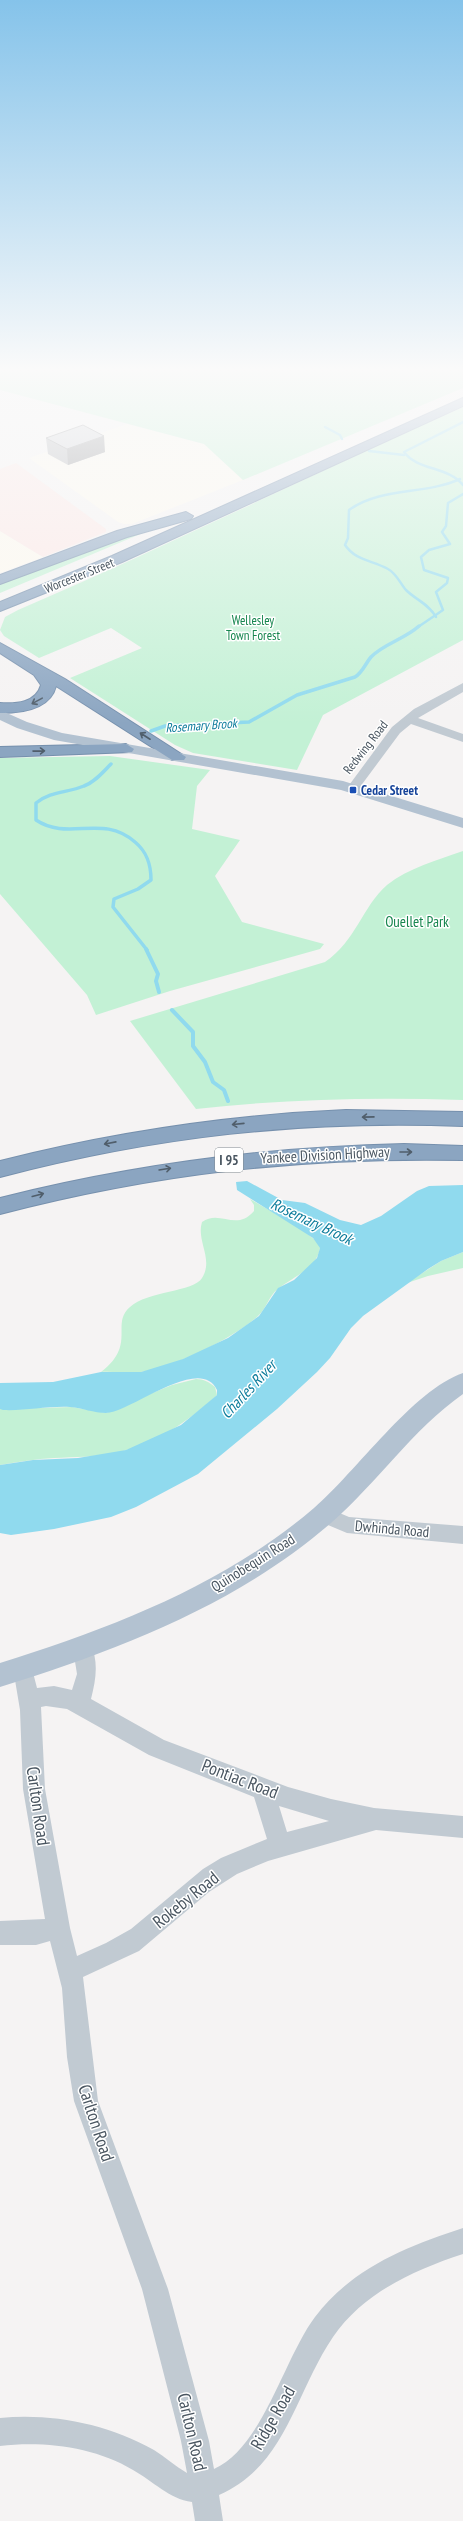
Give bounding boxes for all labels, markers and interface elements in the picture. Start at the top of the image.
street label: Worcester Street [42,554,117,597]
park label: Wellesley Town Forest [226,612,280,644]
one-way arrow [31,697,43,705]
water label: Rosemary Brook [165,714,239,736]
street label: Redwing Road [339,717,392,778]
one-way arrow [140,732,151,740]
one-way arrow [32,747,45,755]
place label: Cedar Street [361,782,418,799]
marker: Cedar Street [348,785,358,795]
park label: Ouellet Park [385,912,449,931]
one-way arrow [362,1113,375,1121]
one-way arrow [232,1120,245,1128]
one-way arrow [104,1140,117,1148]
street label: Yankee Division Highway [260,1142,390,1167]
road number: I 95 [215,1148,243,1172]
one-way arrow [399,1148,412,1156]
one-way arrow [158,1165,171,1173]
one-way arrow [31,1191,44,1199]
water label: Rosemary Brook [268,1193,358,1249]
water label: Charles River [216,1354,282,1422]
street label: Dwhinda Road [354,1516,430,1541]
street label: Quinobequin Road [207,1529,298,1596]
street label: Pontiac Road [199,1753,282,1804]
street label: Carlton Road [22,1765,55,1847]
street label: Rokeby Road [148,1866,223,1933]
street label: Carlton Road [73,2082,120,2164]
street label: Ridge Road [245,2382,300,2454]
street label: Carlton Road [172,2391,213,2473]

